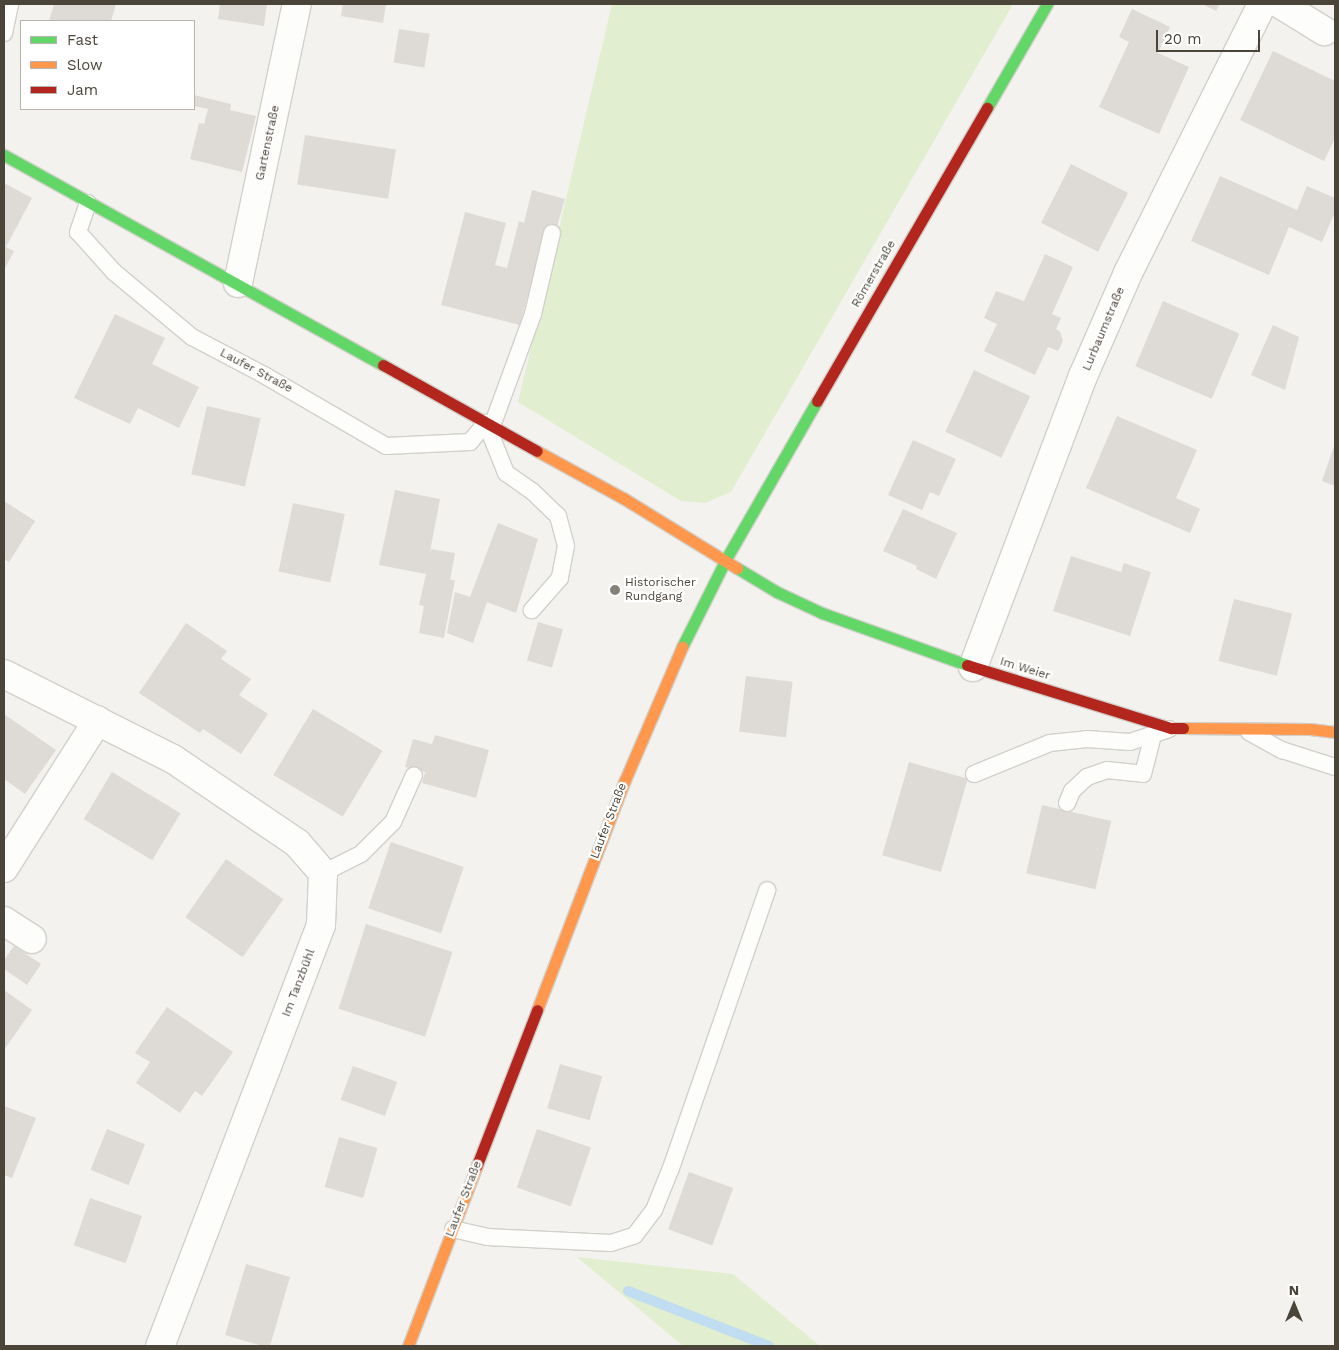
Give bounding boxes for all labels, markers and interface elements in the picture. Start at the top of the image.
legend [20,20,195,110]
scale bar [1159,20,1263,52]
text: 20 m [1164,30,1202,48]
text: Fast [67,31,98,49]
text: Slow [67,56,103,74]
text: Jam [67,81,98,99]
street label: Gartenstraße [253,104,283,182]
street label: Römerstraße [849,238,899,310]
street label: Lurbaumstraße [1080,285,1128,373]
street label: Laufer Straße [217,346,295,396]
place label: Historischer Rundgang [625,576,696,604]
marker: Historischer Rundgang [609,584,621,596]
street label: Im Weier [998,655,1052,683]
street label: Laufer Straße [588,781,630,861]
street label: Im Tanzbühl [279,947,319,1019]
street label: Laufer Straße [443,1159,485,1239]
north arrow [1269,1280,1319,1330]
text: N [1289,1282,1299,1298]

